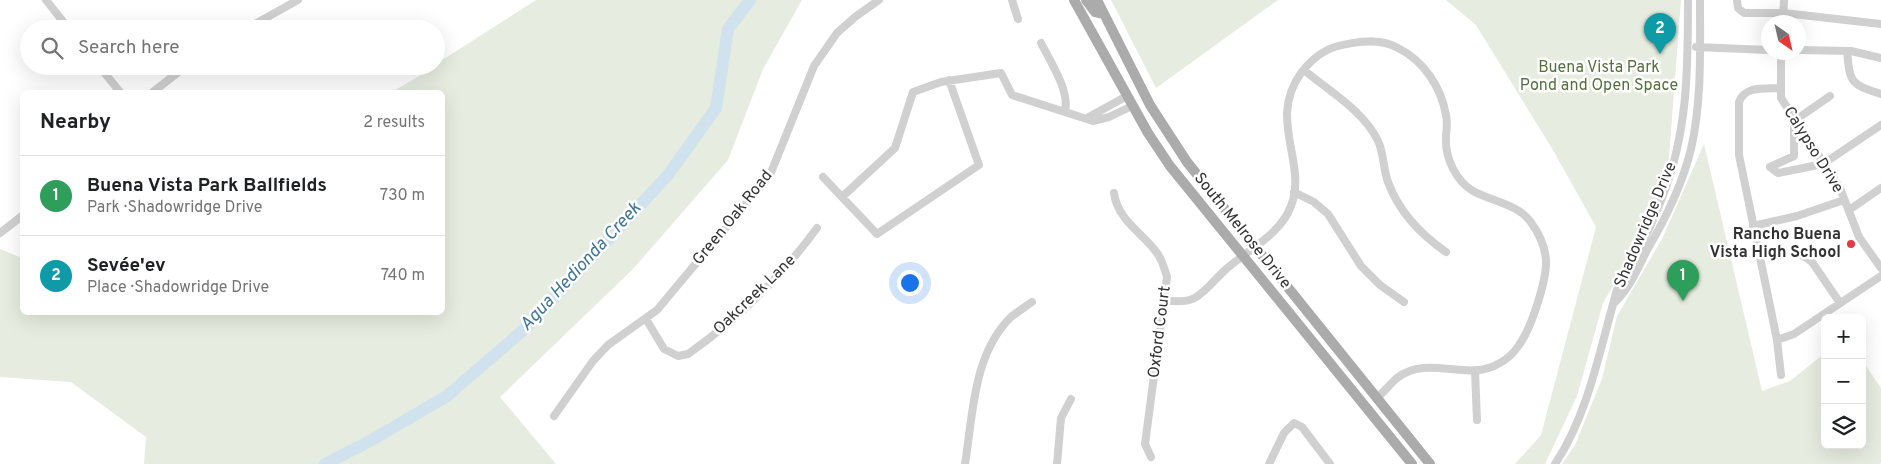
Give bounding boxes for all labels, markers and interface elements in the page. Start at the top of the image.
pin: 2 [1644,13,1676,54]
north arrow [1761,15,1806,60]
search box [20,20,445,75]
icon: search [38,34,66,62]
text: Search here [78,36,180,60]
park label: Buena Vista Park Pond and Open Space [1520,58,1678,96]
street label: Calypso Drive [1778,103,1848,197]
text: Nearby [40,109,111,136]
text: 2 results [363,113,425,133]
street label: Shadowridge Drive [1610,159,1682,291]
street label: Green Oak Road [689,166,777,270]
street label: South Melrose Drive [1189,169,1295,293]
text: Buena Vista Park Ballfields [87,174,327,198]
text: 1 [53,186,59,206]
text: 730 m [380,186,425,206]
water label: Agua Hedionda Creek [515,197,647,336]
text: Park · Shadowridge Drive [87,198,262,218]
place label: Rancho Buena Vista High School [1709,225,1841,263]
marker: Rancho Buena Vista High School [1845,238,1857,250]
street label: Oakcreek Lane [710,251,800,339]
text: Sevée'ev [87,254,166,278]
pin: 1 [1667,260,1699,301]
text: 2 [51,266,61,286]
text: 740 m [381,266,425,286]
your location [897,270,923,296]
text: Place · Shadowridge Drive [87,278,269,298]
street label: Oxford Court [1144,285,1176,379]
map controls [1821,314,1866,449]
button: + [1821,314,1866,359]
button: − [1821,359,1866,404]
button: layers [1821,404,1866,449]

